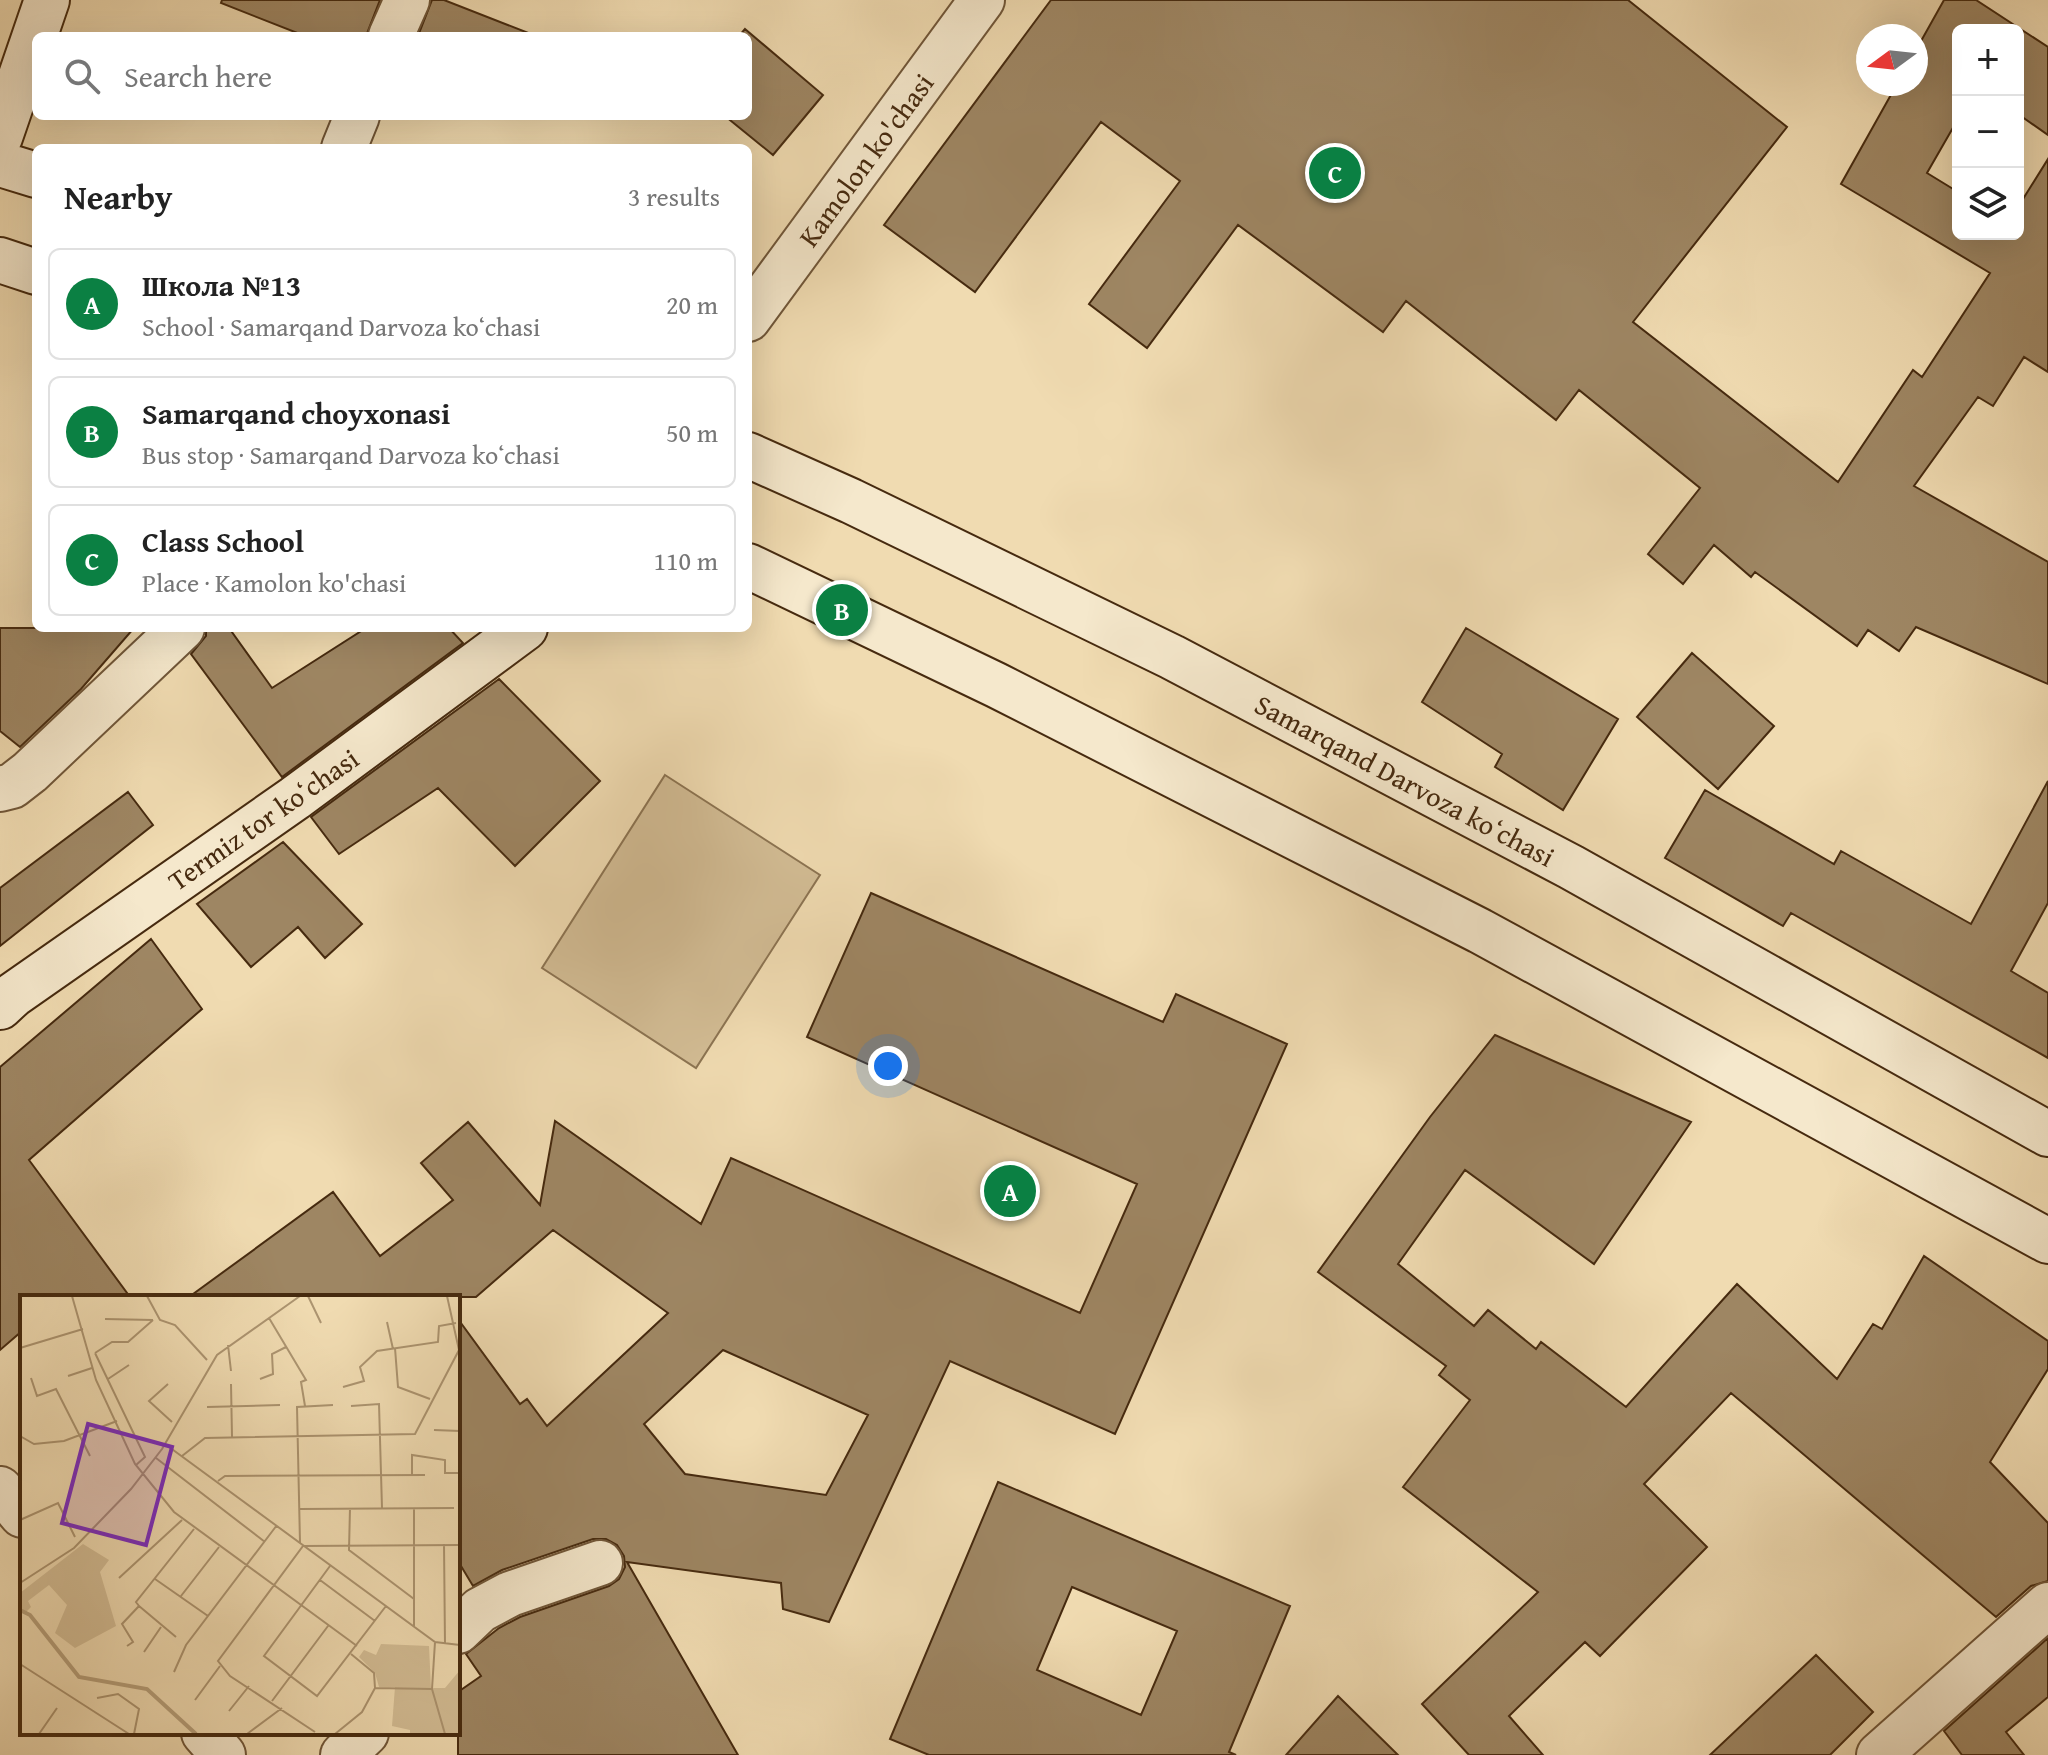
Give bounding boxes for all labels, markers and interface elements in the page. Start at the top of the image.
north arrow [1856,24,1928,96]
map controls [1952,24,2024,240]
button: + [1952,24,2024,96]
search box [32,32,752,120]
icon: search [60,54,104,98]
text: Search here [124,54,272,98]
street label: Kamolon ko'chasi [788,64,943,255]
button: − [1952,96,2024,168]
pin: C [1309,143,1361,203]
button: layers [1952,168,2024,240]
text: Nearby [64,172,173,221]
text: 3 results [628,177,720,216]
text: Школа №13 [142,263,301,307]
text: A [84,285,100,324]
text: 20 m [666,285,718,324]
text: School · Samarqand Darvoza koʻchasi [142,307,540,346]
text: Samarqand choyxonasi [142,391,450,435]
text: B [84,413,100,452]
text: 50 m [666,413,718,452]
text: Bus stop · Samarqand Darvoza koʻchasi [142,435,560,474]
text: Class School [142,519,304,563]
text: C [85,541,99,580]
text: 110 m [653,541,718,580]
text: Place · Kamolon ko'chasi [142,563,406,602]
pin: B [816,580,868,640]
street label: Samarqand Darvoza koʻchasi [1248,683,1562,877]
street label: Termiz tor koʻchasi [159,738,367,900]
your location [868,1046,908,1086]
pin: A [984,1161,1036,1221]
inset map [20,1295,460,1735]

